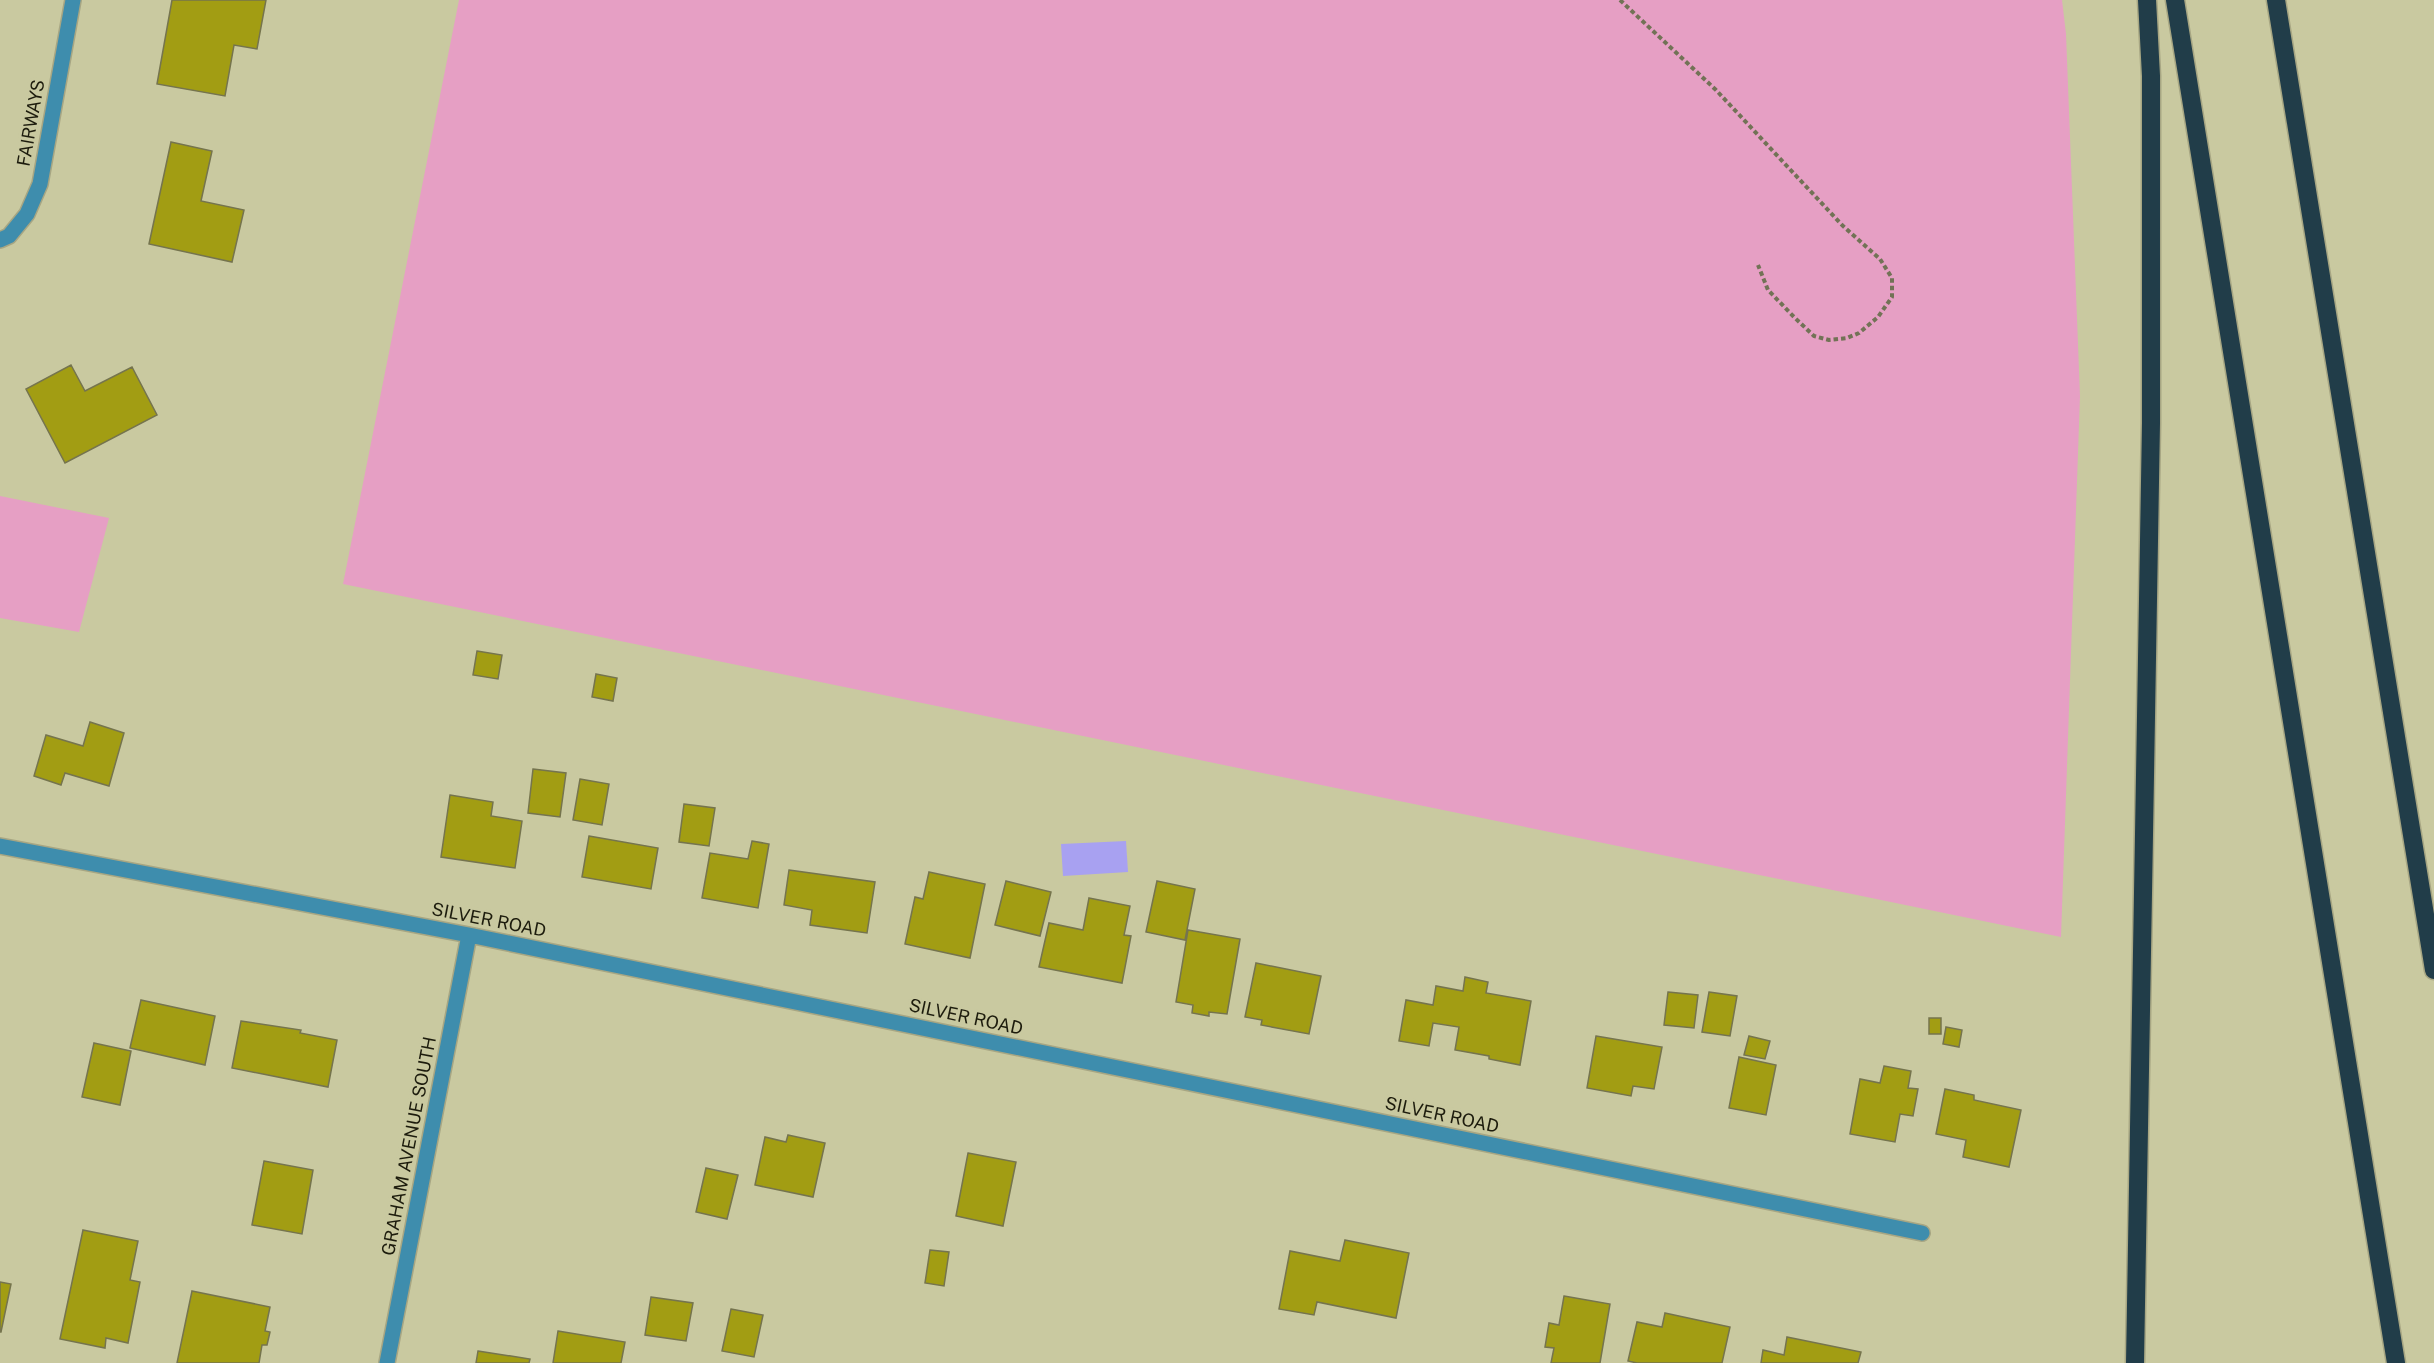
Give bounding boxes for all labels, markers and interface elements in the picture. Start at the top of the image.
street label: FAIRWAYS [13,78,48,168]
street label: SILVER ROAD [430,898,548,941]
street label: SILVER ROAD [907,994,1025,1039]
street label: GRAHAM AVENUE SOUTH [377,1035,440,1257]
street label: SILVER ROAD [1383,1092,1501,1137]

